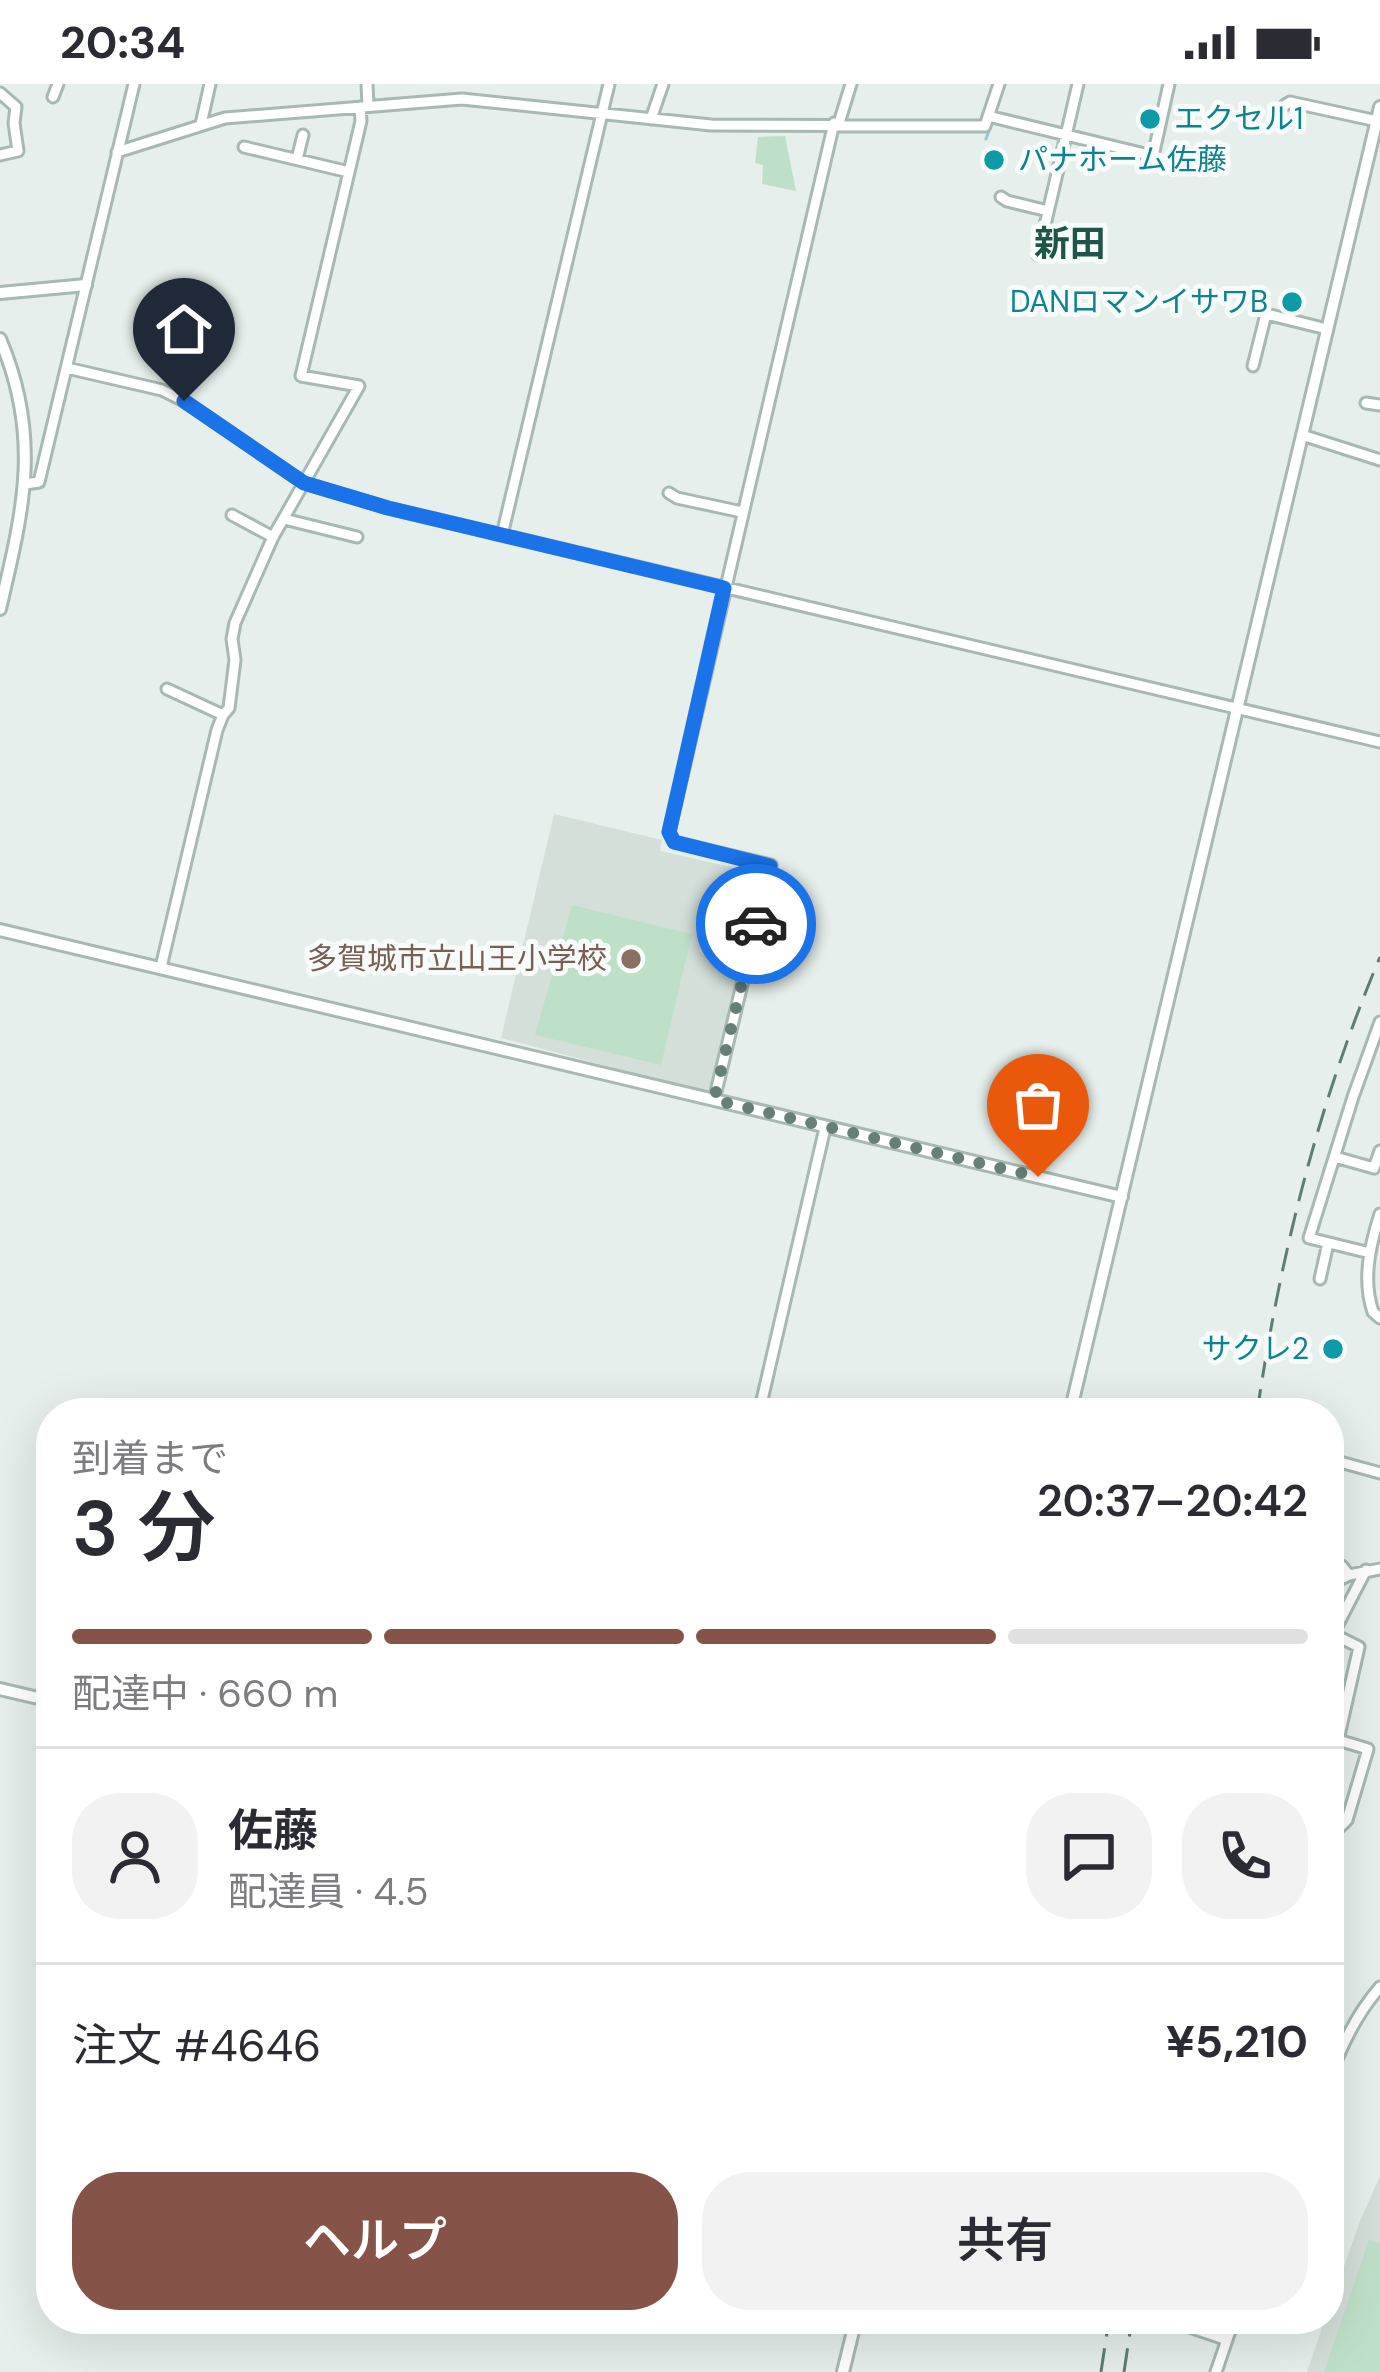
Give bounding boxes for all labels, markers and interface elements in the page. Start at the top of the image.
text: 20:34 [60,13,185,72]
place label: エクセル1 [1174,99,1303,138]
marker: エクセル1 [1137,106,1163,132]
place label: パナホーム佐藤 [1018,140,1227,179]
marker: パナホーム佐藤 [981,147,1007,173]
district label: 新田 [1034,220,1106,267]
pin [133,278,235,401]
place label: DANロマンイサワB [1010,282,1268,321]
marker: DANロマンイサワB [1279,289,1305,315]
icon: home [151,296,217,362]
courier [696,864,816,984]
icon: car [723,891,789,957]
place label: 多賀城市立山王小学校 [307,939,607,978]
marker: 多賀城市立山王小学校 [618,946,644,972]
pin [987,1054,1089,1177]
icon: bag [1005,1072,1071,1138]
place label: サクレ2 [1202,1329,1309,1368]
marker: サクレ2 [1320,1336,1346,1362]
text: 到着まで [72,1433,228,1484]
text: 20:37–20:42 [1037,1471,1308,1530]
text: 3 分 [72,1478,216,1579]
text: 配達中 · 660 m [72,1668,338,1719]
button: person [72,1793,198,1919]
button: chat [1026,1793,1152,1919]
button: phone [1182,1793,1308,1919]
text: 佐藤 [228,1801,318,1860]
text: 配達員 · 4.5 [228,1866,429,1917]
text: ¥5,210 [1166,2012,1308,2071]
text: 注文 #4646 [72,2016,321,2075]
button: ヘルプ [72,2172,678,2310]
button: 共有 [702,2172,1308,2310]

